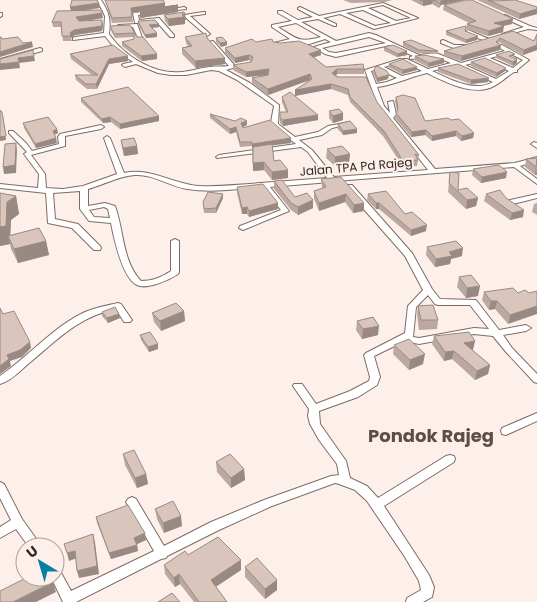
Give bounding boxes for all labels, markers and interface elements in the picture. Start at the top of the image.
street label: Jalan TPA Pd Rajeg [299,153,413,180]
district label: Pondok Rajeg [368,423,494,448]
north arrow [15,537,65,587]
text: U [22,541,42,563]

